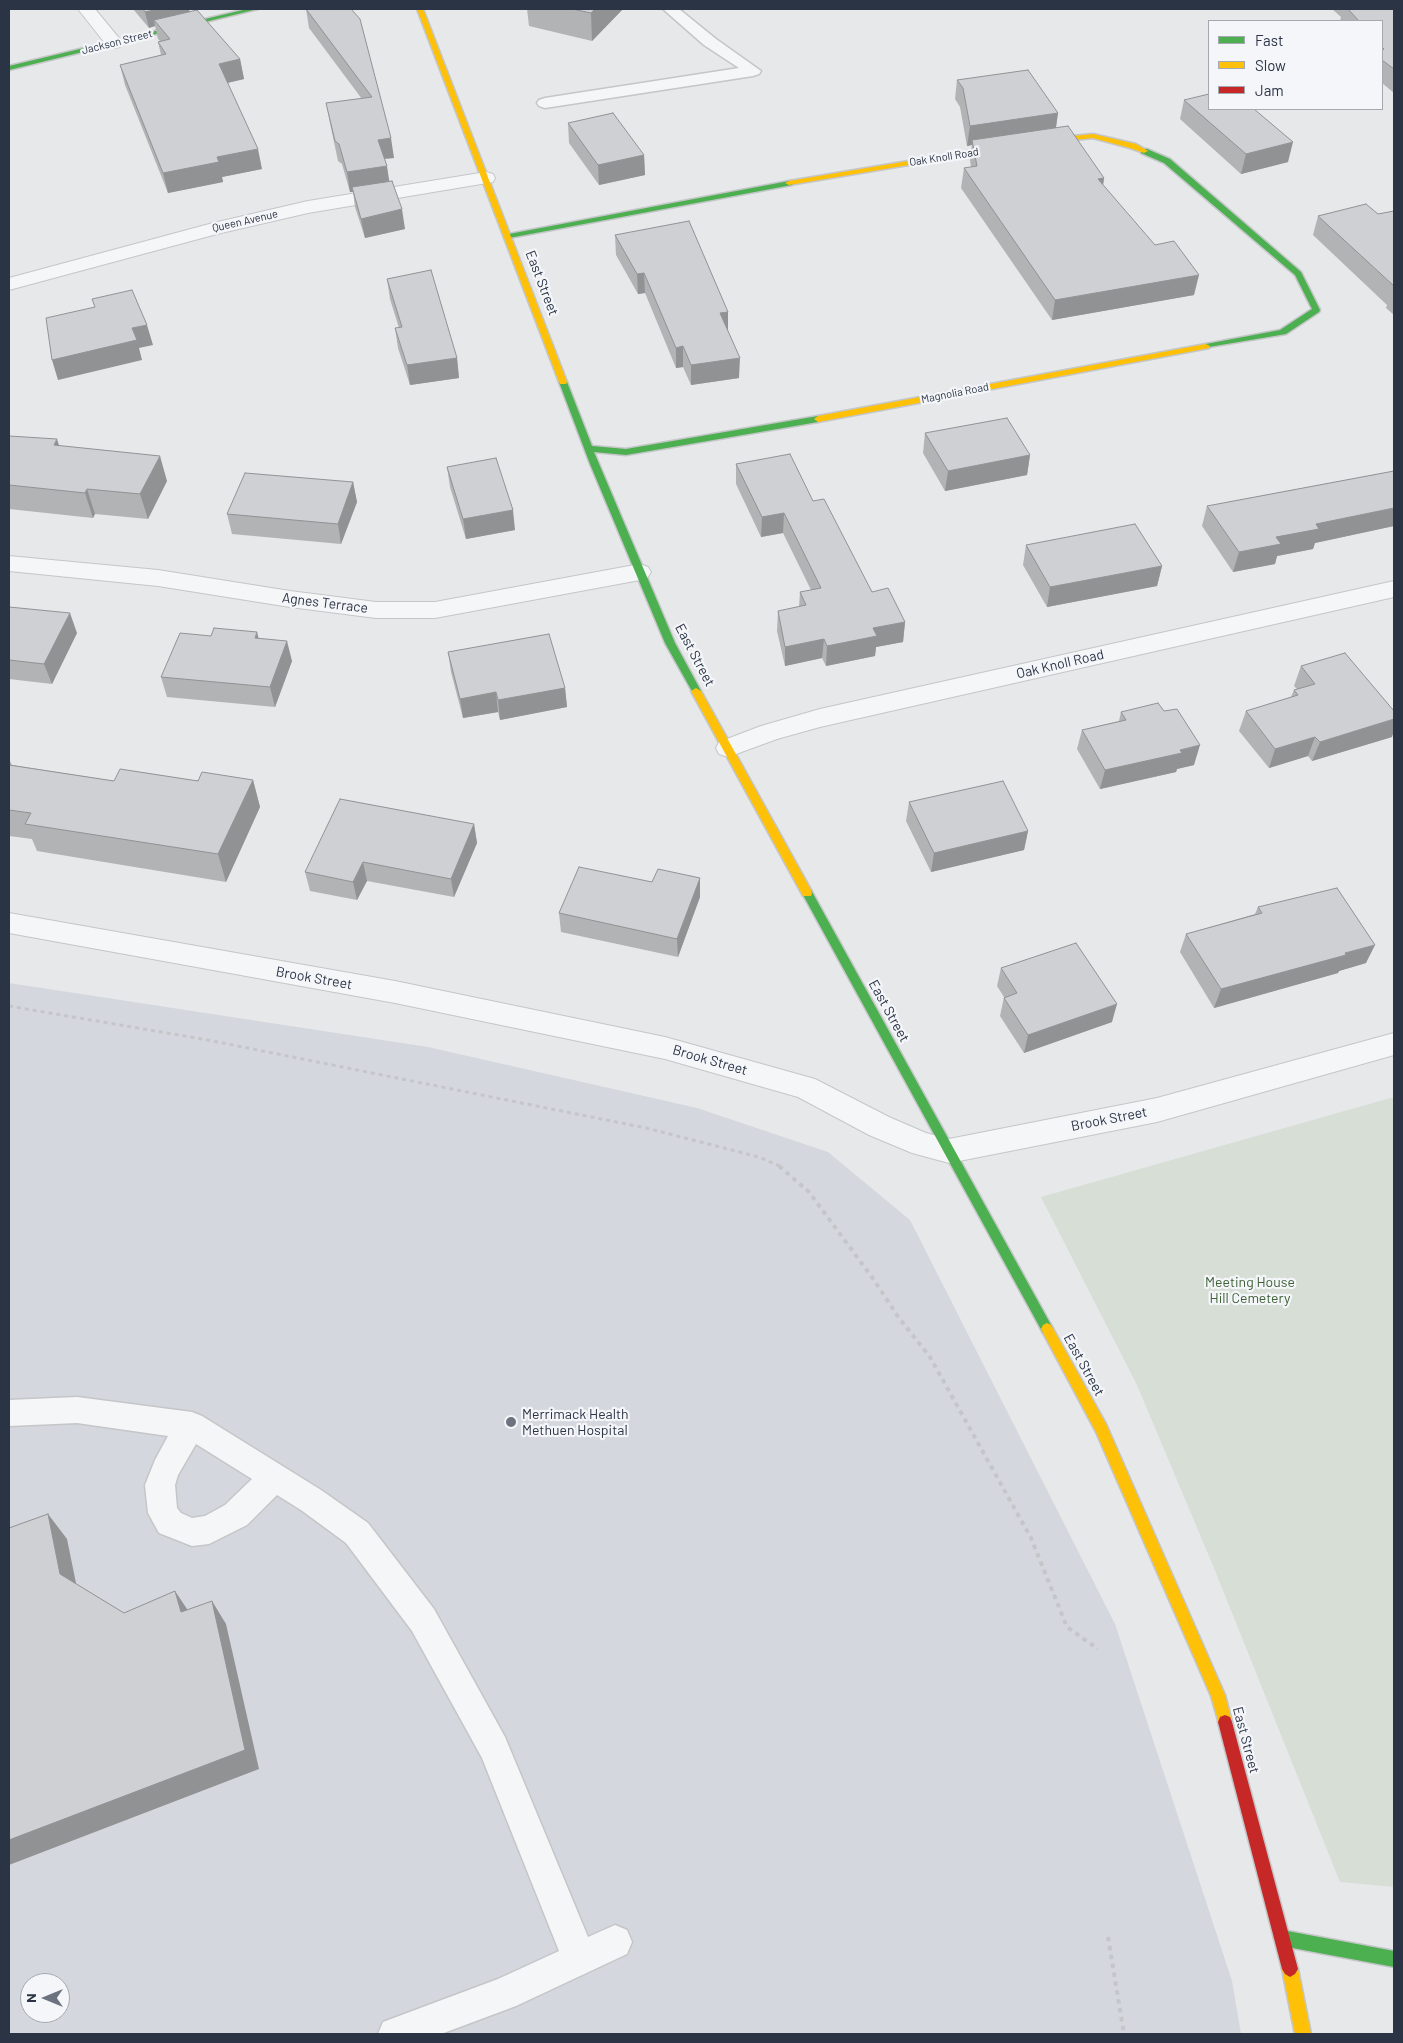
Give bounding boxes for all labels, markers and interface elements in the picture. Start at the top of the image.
legend [1208,20,1383,110]
street label: Jackson Street [80,27,154,57]
text: Fast [1255,31,1283,49]
text: Slow [1255,56,1286,74]
text: Jam [1255,81,1284,99]
street label: Oak Knoll Road [908,145,980,169]
street label: Queen Avenue [211,207,279,235]
street label: East Street [522,248,562,318]
street label: Magnolia Road [920,380,990,406]
street label: Agnes Terrace [281,589,369,617]
street label: East Street [672,621,718,689]
street label: Oak Knoll Road [1015,646,1105,682]
street label: Brook Street [275,963,353,993]
street label: East Street [865,977,913,1045]
street label: Brook Street [671,1041,749,1079]
street label: Brook Street [1070,1103,1148,1135]
park label: Meeting House Hill Cemetery [1205,1274,1295,1306]
street label: East Street [1060,1331,1108,1399]
place label: Merrimack Health Methuen Hospital [522,1406,629,1438]
marker: Merrimack Health Methuen Hospital [504,1415,518,1429]
street label: East Street [1229,1705,1263,1775]
north arrow [20,1973,70,2023]
text: N [22,1993,39,2003]

